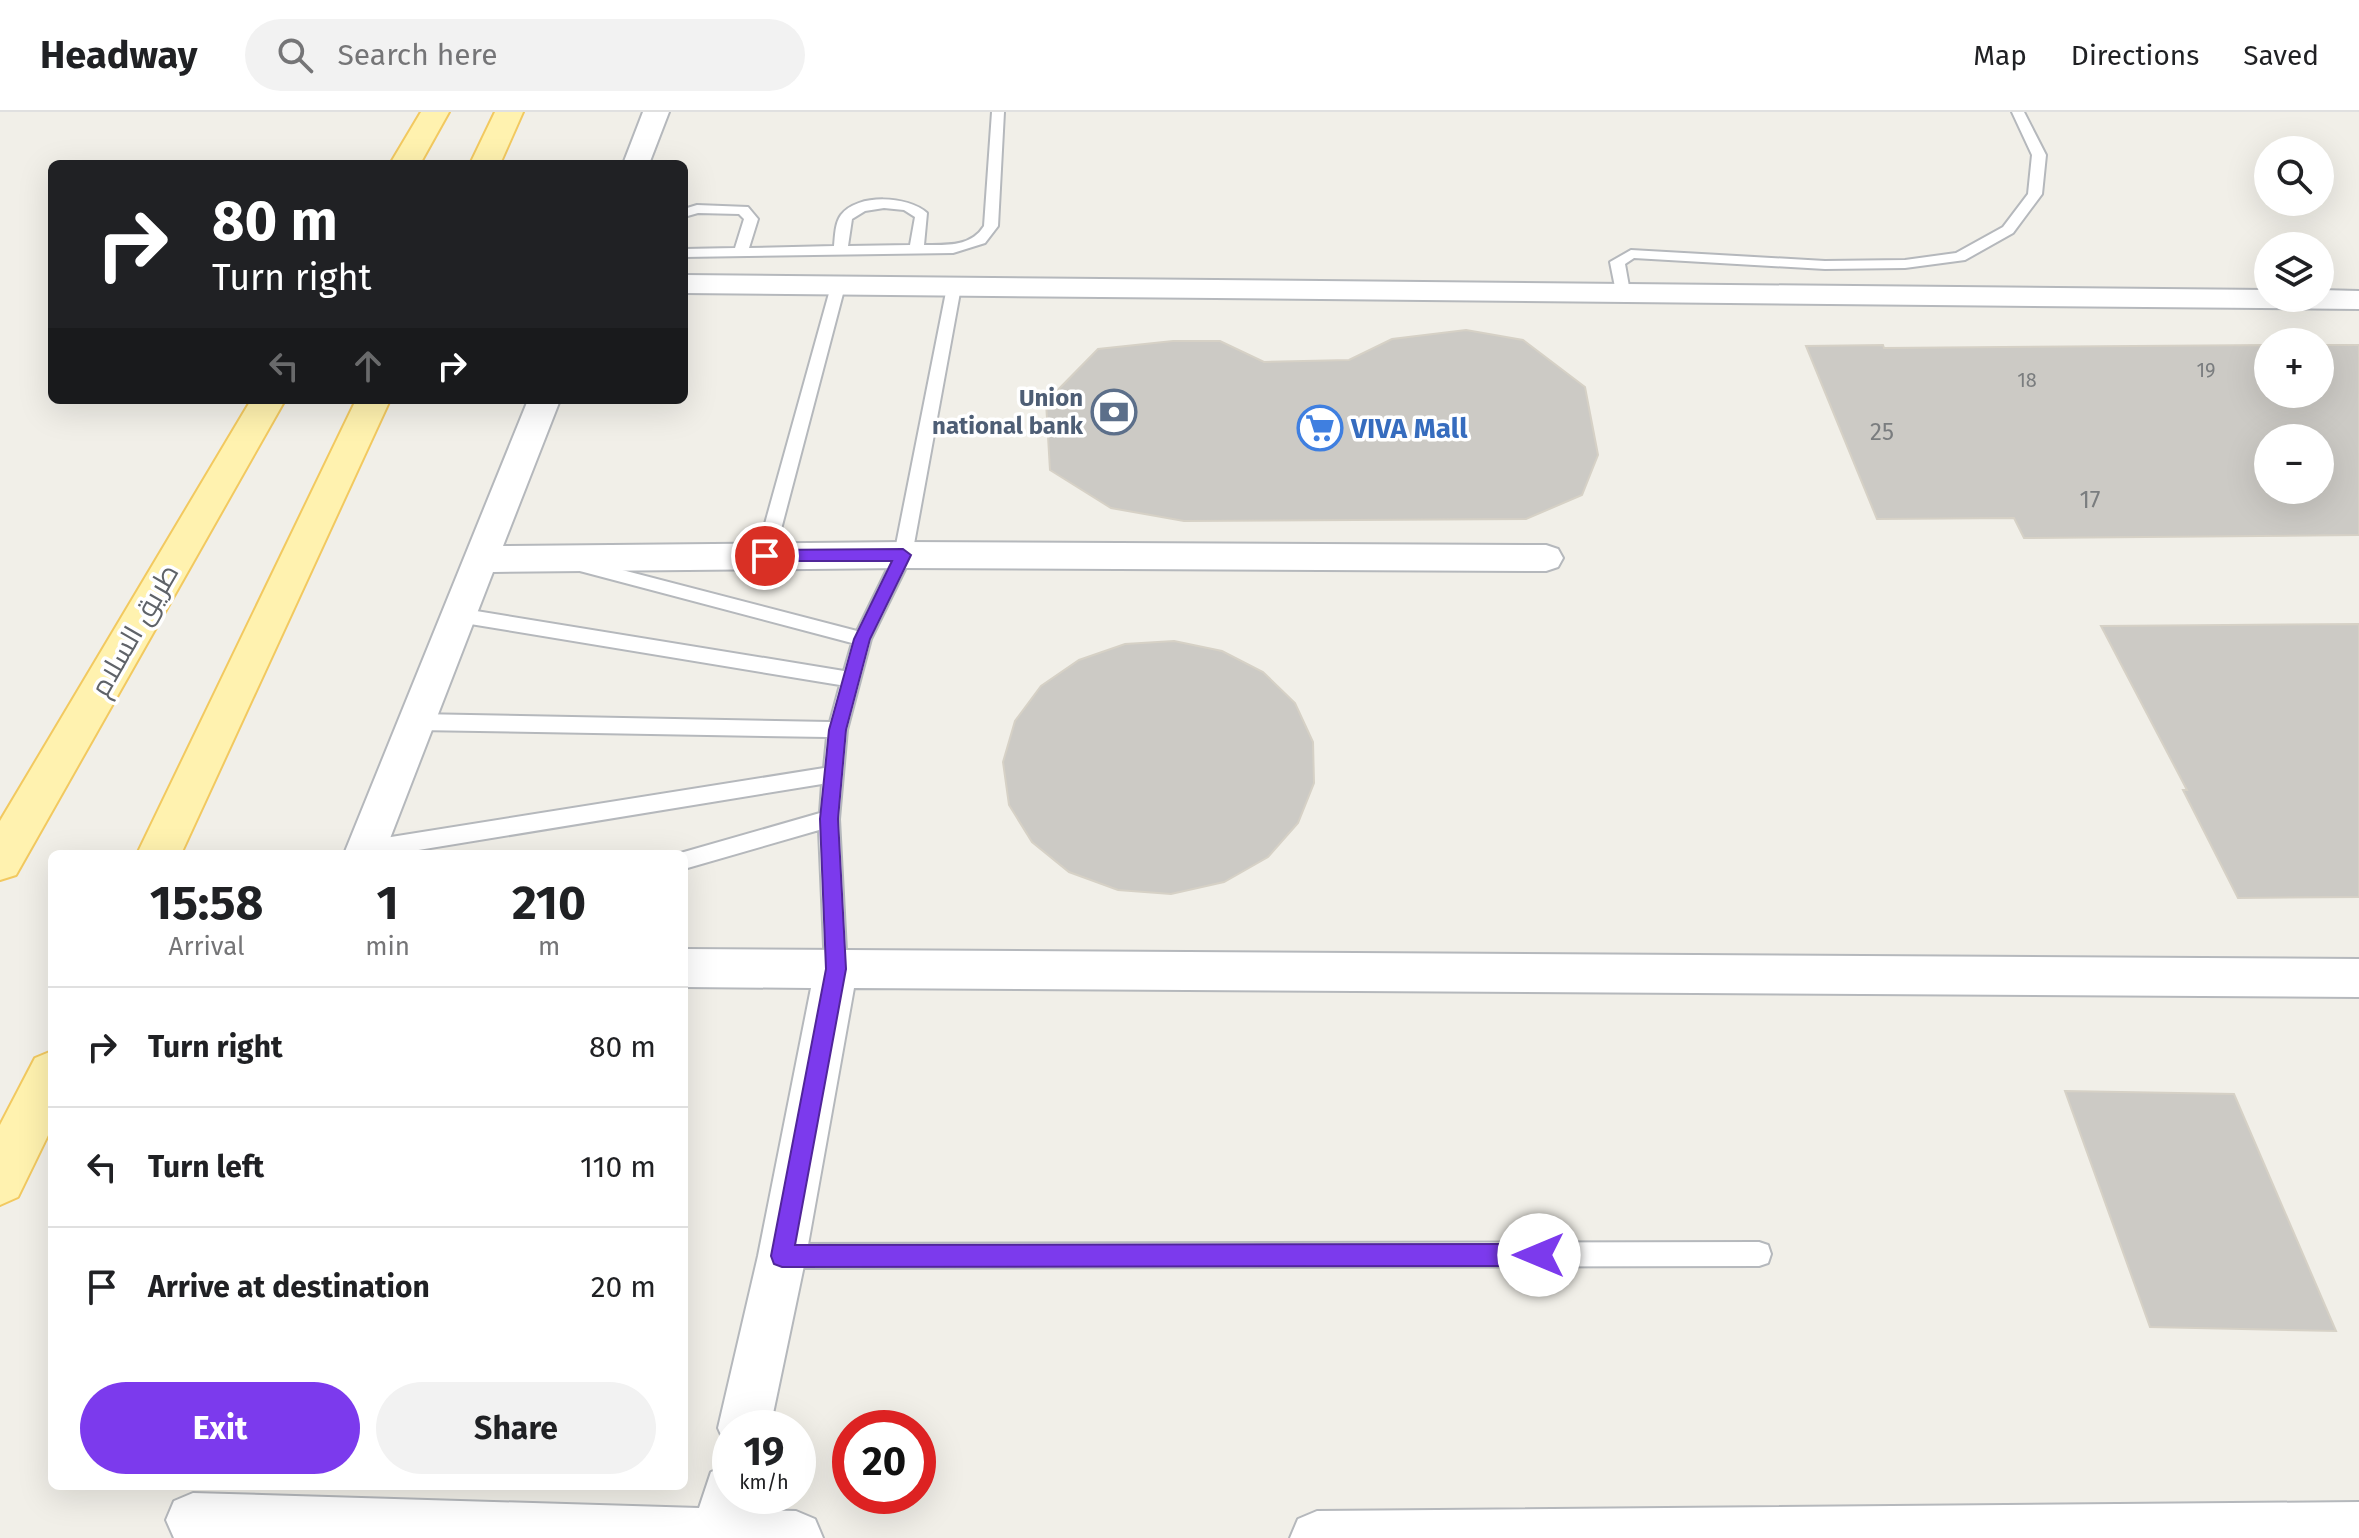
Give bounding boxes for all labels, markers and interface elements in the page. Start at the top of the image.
search box [245,19,805,91]
text: Headway [40,32,197,78]
icon: search [273,33,317,77]
text: Search here [337,37,498,73]
text: Map [1973,39,2027,72]
text: Directions [2071,39,2199,72]
text: Saved [2243,39,2319,72]
map controls [2254,136,2334,504]
button: search [2254,136,2334,216]
text: 80 m [212,188,338,255]
icon: right [80,192,184,296]
button: layers [2254,232,2334,312]
text: Turn right [212,256,372,300]
button: + [2254,328,2334,408]
icon: left [262,344,306,388]
icon: ahead [346,344,390,388]
icon: right [430,344,474,388]
house number: 19 [2196,358,2216,382]
house number: 18 [2017,368,2037,392]
place label: Union national bank [932,384,1084,440]
bank icon: Union national bank [1090,388,1138,436]
supermarket icon: VIVA Mall [1296,404,1344,452]
place label: VIVA Mall [1350,412,1468,445]
house number: 25 [1870,418,1894,446]
button: − [2254,424,2334,504]
house number: 17 [2079,486,2101,514]
pin [731,522,799,590]
icon: arrive [743,534,787,578]
street label: طريق السلام [83,558,188,704]
text: 15:58 [150,874,263,932]
text: 1 [377,874,399,932]
text: 210 [512,874,586,932]
text: Arrival [169,931,245,962]
text: min [365,931,410,962]
text: m [538,931,560,962]
icon: right [80,1025,124,1069]
text: Turn right [148,1029,283,1065]
text: 80 m [589,1029,656,1065]
icon: left [80,1145,124,1189]
text: Turn left [148,1149,264,1185]
text: 110 m [580,1149,656,1185]
position arrow [1497,1213,1581,1297]
icon: arrive [80,1265,124,1309]
text: Arrive at destination [148,1269,430,1305]
text: 20 m [591,1269,656,1305]
button: Exit [80,1382,360,1474]
button: Share [376,1382,656,1474]
speed limit sign: 20 [832,1410,936,1514]
text: 19 [744,1428,784,1476]
text: km/h [739,1470,789,1494]

